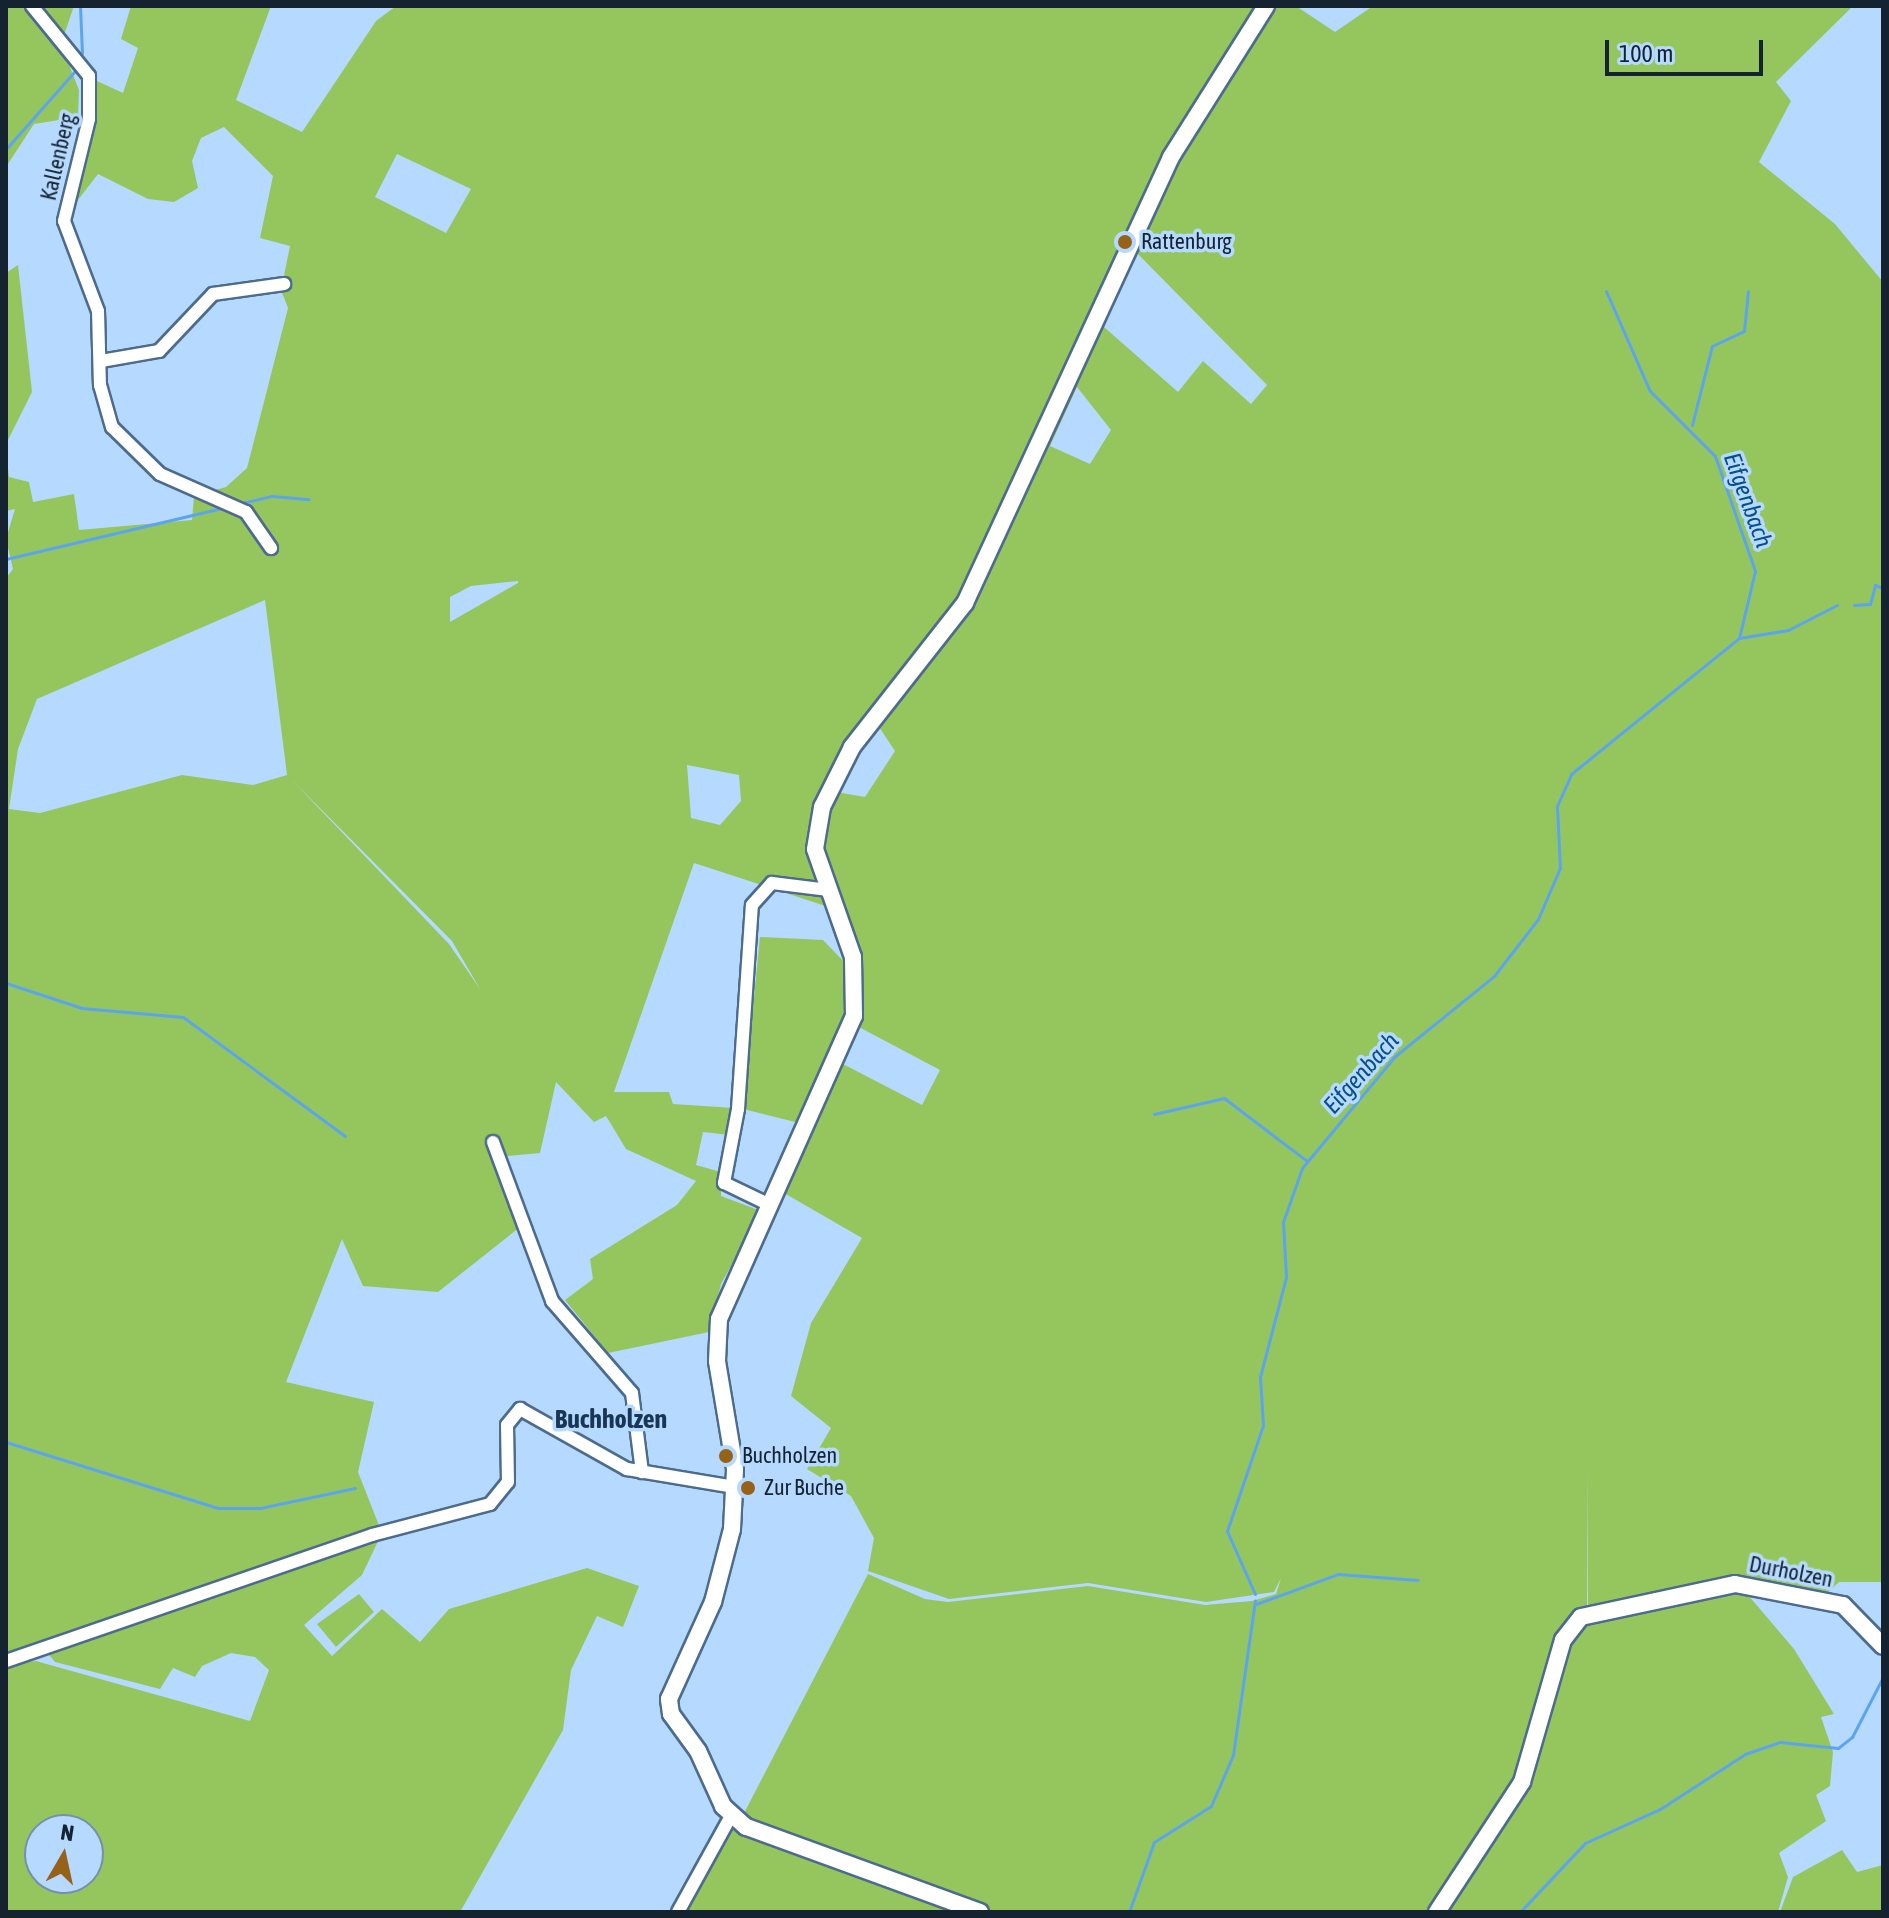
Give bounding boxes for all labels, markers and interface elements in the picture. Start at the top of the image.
scale bar [1609,24,1767,74]
text: 100 m [1619,40,1673,67]
street label: Kallenberg [35,111,81,203]
place label: Rattenburg [1141,229,1232,255]
marker: Rattenburg [1116,233,1134,251]
water label: Eifgenbach [1718,449,1778,551]
water label: Eifgenbach [1317,1027,1405,1119]
district label: Buchholzen [555,1404,667,1436]
place label: Buchholzen [742,1443,837,1469]
marker: Buchholzen [717,1447,735,1465]
place label: Zur Buche [764,1475,844,1501]
marker: Zur Buche [739,1479,757,1497]
street label: Durholzen [1747,1551,1835,1593]
north arrow [24,1814,104,1894]
text: N [59,1818,76,1846]

